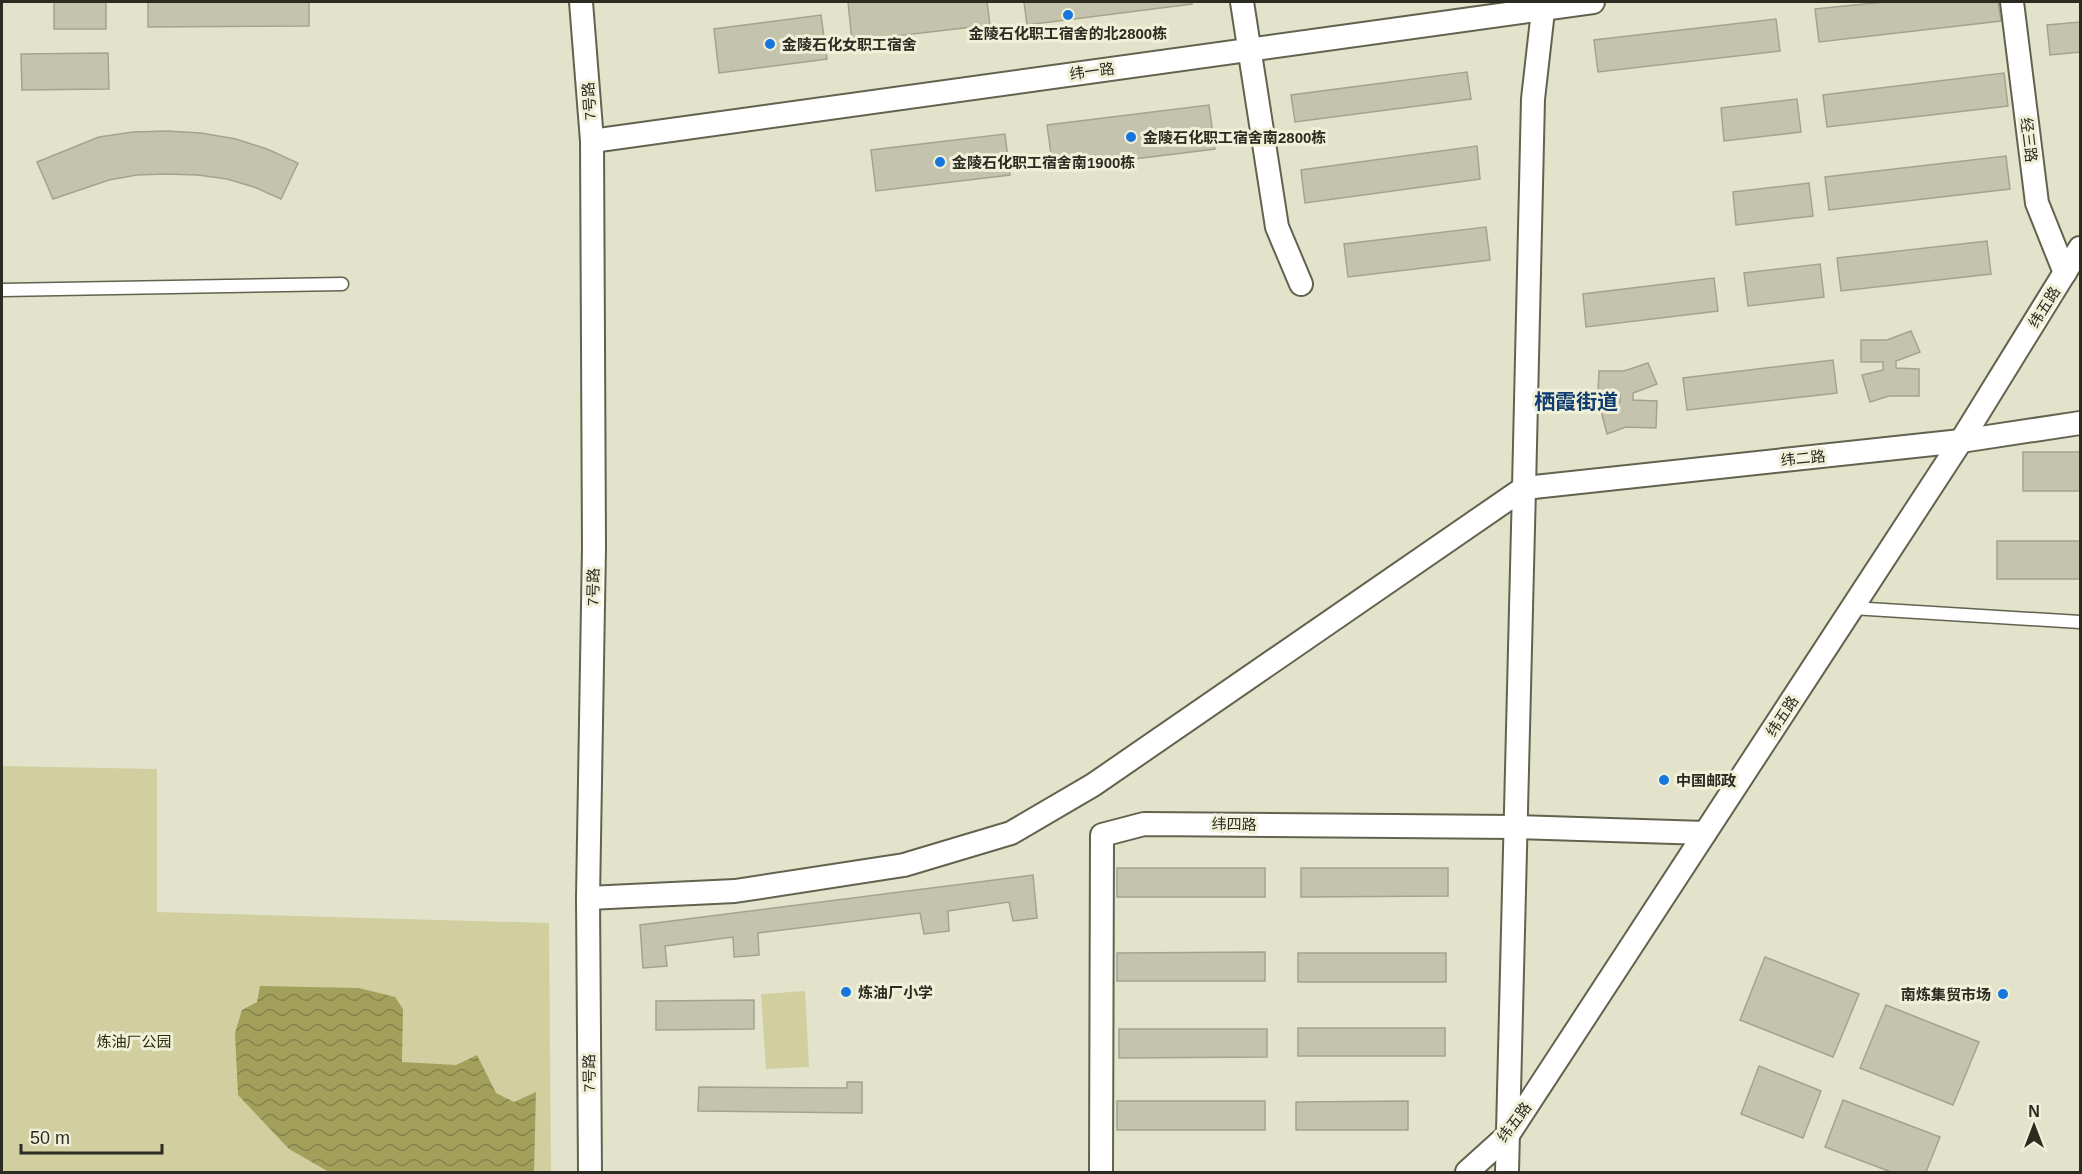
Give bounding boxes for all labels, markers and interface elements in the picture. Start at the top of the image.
marker: 金陵石化职工宿舍的北2800栋 [1061,8,1075,22]
place label: 金陵石化职工宿舍的北2800栋 [969,25,1167,42]
place label: 金陵石化女职工宿舍 [782,36,917,53]
marker: 金陵石化女职工宿舍 [763,37,777,51]
street label: 纬一路 [1069,59,1115,83]
street label: 7号路 [579,81,599,121]
street label: 经三路 [2018,117,2040,163]
place label: 金陵石化职工宿舍南2800栋 [1143,129,1326,146]
marker: 金陵石化职工宿舍南2800栋 [1124,130,1138,144]
place label: 金陵石化职工宿舍南1900栋 [952,154,1135,171]
marker: 金陵石化职工宿舍南1900栋 [933,155,947,169]
street label: 纬五路 [2025,283,2063,331]
district label: 栖霞街道 [1534,390,1618,413]
street label: 纬二路 [1780,447,1826,469]
street label: 7号路 [584,568,602,606]
street label: 纬五路 [1763,692,1801,740]
place label: 中国邮政 [1676,772,1736,789]
marker: 中国邮政 [1657,773,1671,787]
street label: 纬四路 [1211,815,1257,833]
place label: 炼油厂小学 [858,984,933,1001]
marker: 炼油厂小学 [839,985,853,999]
place label: 南炼集贸市场 [1901,986,1991,1003]
marker: 南炼集贸市场 [1996,987,2010,1001]
park label: 炼油厂公园 [96,1033,172,1050]
street label: 7号路 [580,1054,598,1092]
north arrow [2004,1096,2064,1156]
street label: 纬五路 [1494,1099,1534,1145]
text: N [2028,1103,2040,1120]
scale bar [21,1117,162,1155]
text: 50 m [30,1128,70,1148]

